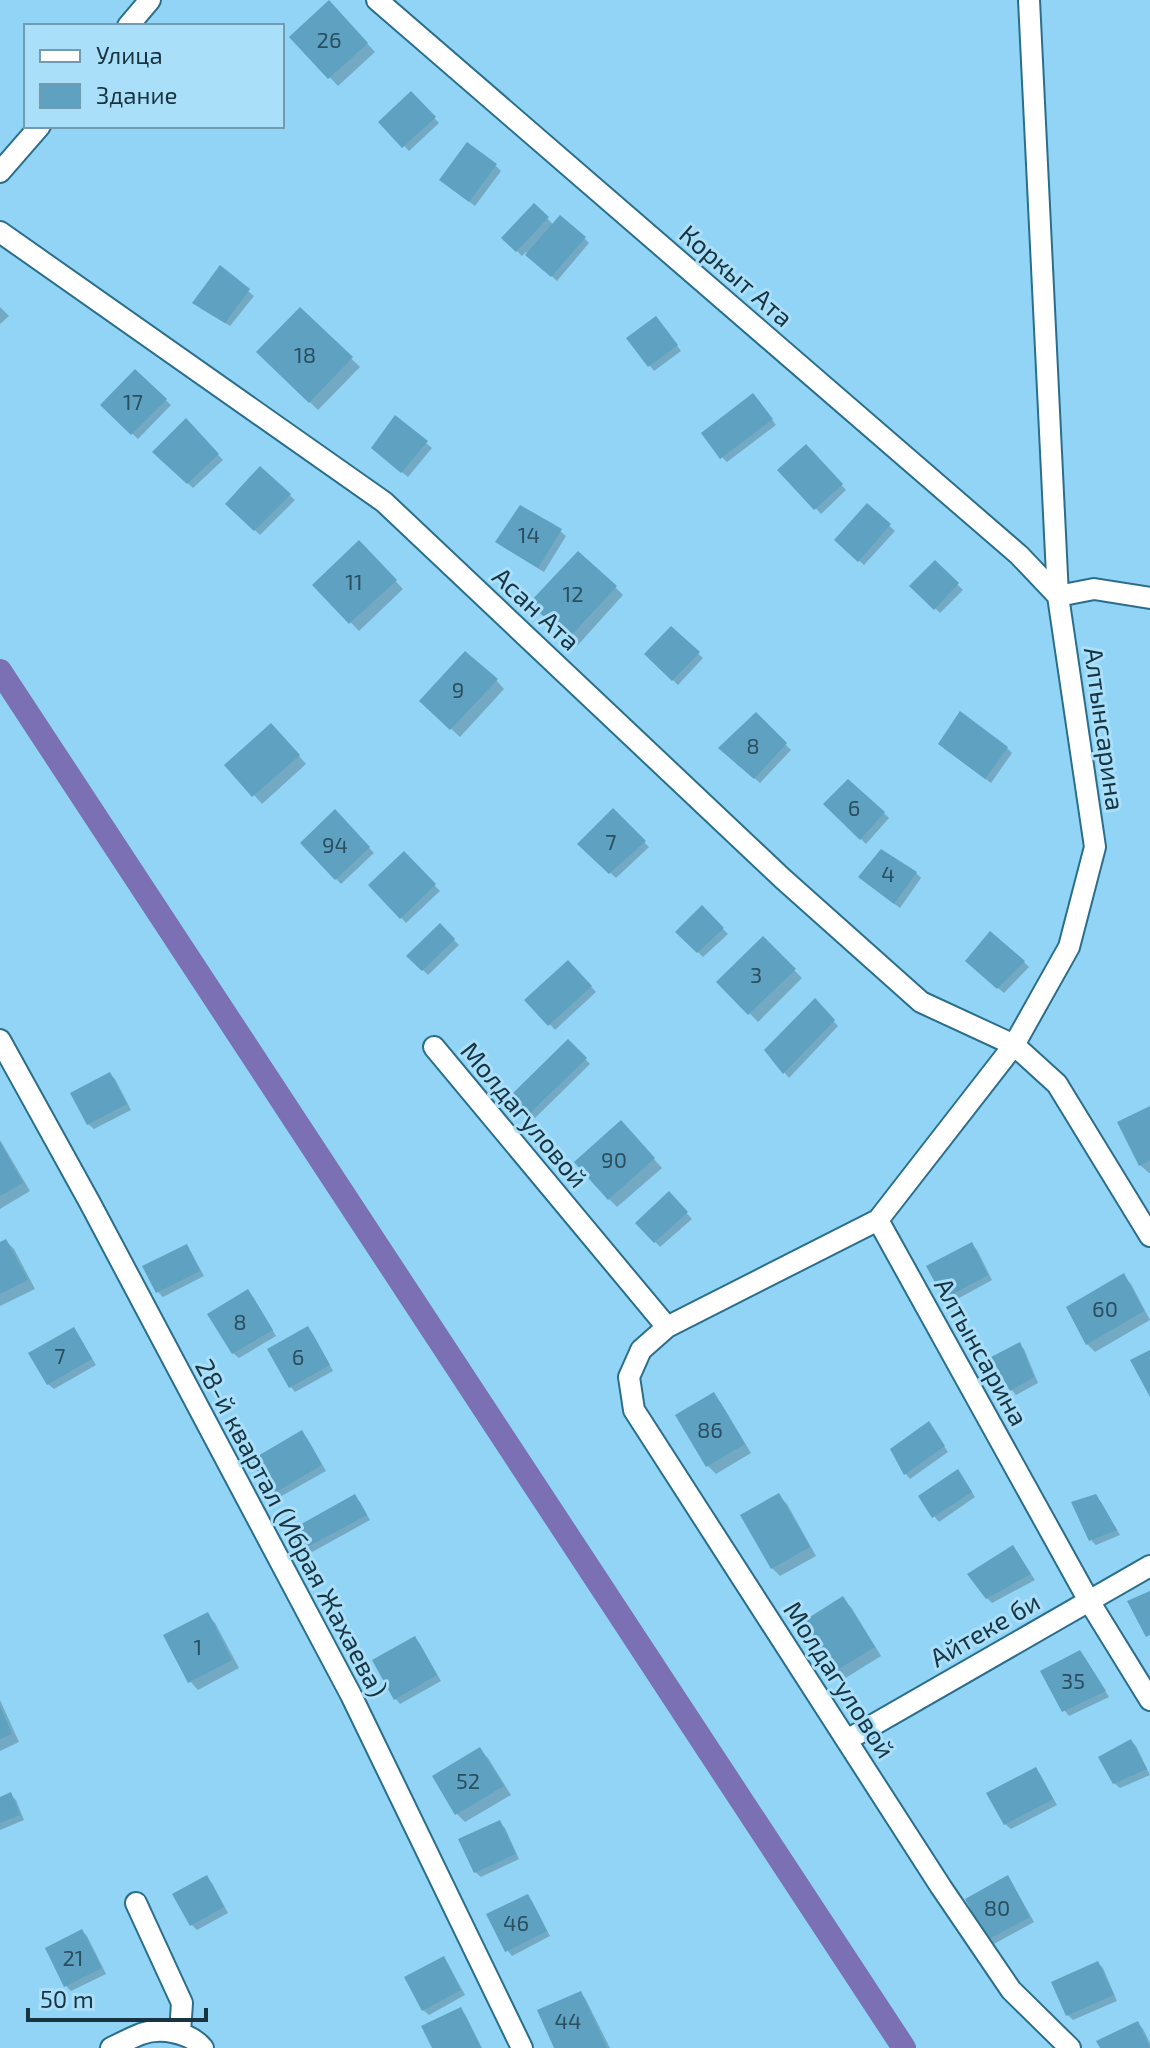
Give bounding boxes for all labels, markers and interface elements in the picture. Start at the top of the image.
legend [24,24,284,128]
house number: 26 [317,26,341,52]
text: Улица [96,40,163,69]
text: Здание [96,80,178,109]
street label: Коркыт Ата [674,217,800,332]
house number: 18 [294,341,316,367]
house number: 17 [123,388,143,414]
house number: 14 [518,521,540,547]
street label: Асан Ата [487,560,587,656]
house number: 11 [345,568,363,594]
house number: 12 [562,580,584,606]
street label: Алтынсарина [1079,645,1132,812]
house number: 9 [452,676,464,702]
house number: 8 [746,732,760,758]
house number: 6 [848,794,860,820]
house number: 7 [605,828,617,854]
house number: 94 [322,831,348,857]
house number: 4 [881,860,895,886]
house number: 3 [750,961,762,987]
street label: Молдагуловой [454,1035,595,1194]
house number: 90 [601,1146,627,1172]
street label: Алтынсарина [929,1272,1036,1431]
house number: 60 [1092,1295,1118,1321]
house number: 8 [233,1308,247,1334]
house number: 7 [54,1342,66,1368]
house number: 6 [292,1343,304,1369]
street label: 28-й квартал (Ибрая Жахаева) [190,1353,395,1702]
house number: 86 [697,1416,723,1442]
street label: Айтеке би [924,1585,1045,1673]
street label: Молдагуловой [777,1595,902,1764]
house number: 1 [194,1633,202,1659]
house number: 35 [1061,1667,1085,1693]
house number: 52 [456,1767,480,1793]
house number: 80 [984,1894,1010,1920]
house number: 46 [503,1909,529,1935]
house number: 21 [62,1944,84,1970]
scale bar [28,1972,206,2022]
text: 50 m [40,1984,94,2013]
house number: 44 [554,2007,582,2033]

